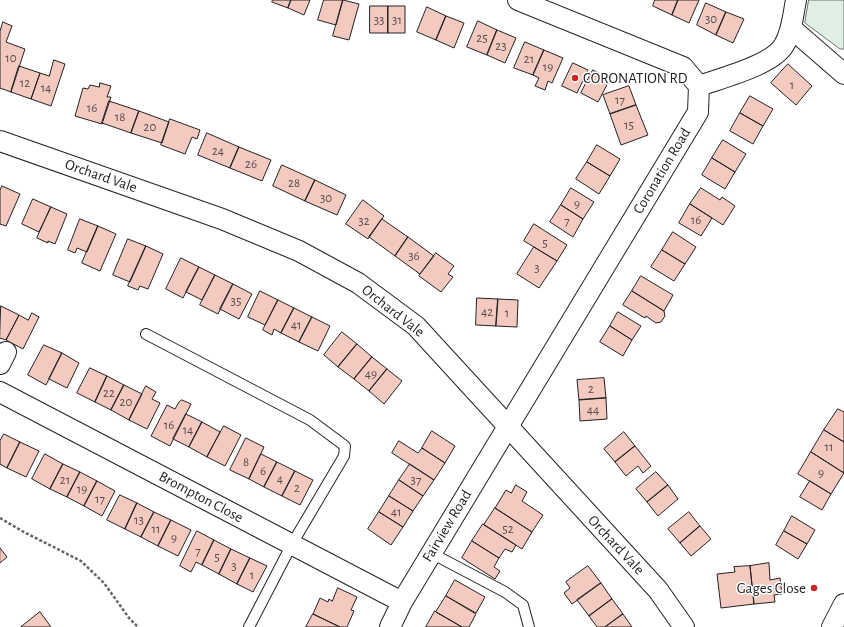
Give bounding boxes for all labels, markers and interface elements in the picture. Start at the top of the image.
house number: 30 [705,11,717,27]
house number: 33 [374,12,384,28]
house number: 31 [392,12,402,28]
house number: 25 [476,30,488,46]
house number: 23 [495,38,507,54]
house number: 10 [5,50,17,66]
house number: 21 [524,51,534,67]
house number: 19 [543,59,553,75]
place label: CORONATION RD [583,69,687,87]
marker: CORONATION RD [570,73,580,83]
house number: 12 [20,75,30,91]
house number: 1 [790,77,794,93]
house number: 14 [41,80,51,96]
house number: 17 [615,92,625,108]
house number: 16 [87,100,97,116]
house number: 18 [115,109,125,125]
house number: 15 [624,117,634,133]
house number: 20 [144,119,156,135]
street label: Coronation Road [629,125,695,217]
house number: 24 [212,143,224,159]
street label: Orchard Vale [63,155,139,197]
house number: 26 [245,156,257,172]
house number: 28 [288,175,300,191]
house number: 30 [320,190,332,206]
house number: 9 [574,196,580,212]
house number: 16 [691,212,701,228]
house number: 32 [358,213,370,229]
house number: 7 [564,213,570,229]
house number: 5 [542,235,548,251]
house number: 36 [408,248,420,264]
house number: 3 [534,260,540,276]
street label: Orchard Vale [358,281,428,341]
house number: 35 [231,293,241,309]
house number: 42 [481,304,493,320]
house number: 1 [505,305,509,321]
house number: 41 [291,317,301,333]
house number: 49 [365,366,377,382]
house number: 2 [588,381,594,397]
house number: 22 [103,385,115,401]
house number: 20 [120,394,132,410]
house number: 44 [587,402,599,418]
house number: 16 [164,417,174,433]
house number: 14 [183,422,193,438]
house number: 11 [825,439,833,455]
house number: 8 [243,454,249,470]
house number: 6 [260,463,266,479]
house number: 9 [818,465,824,481]
street label: Brompton Close [156,467,246,527]
house number: 4 [277,471,283,487]
house number: 21 [60,472,70,488]
house number: 37 [411,472,421,488]
house number: 2 [294,480,300,496]
house number: 19 [77,481,87,497]
street label: Fairview Road [418,487,476,565]
house number: 17 [95,491,105,507]
house number: 41 [391,504,401,520]
street label: Orchard Vale [584,511,648,579]
house number: 13 [134,512,144,528]
house number: 11 [152,521,160,537]
house number: 52 [502,521,514,537]
house number: 9 [171,530,177,546]
house number: 7 [195,543,201,559]
house number: 5 [214,549,220,565]
house number: 3 [231,558,237,574]
house number: 1 [250,567,254,583]
place label: Gages Close [737,579,806,597]
marker: Gages Close [809,583,819,593]

